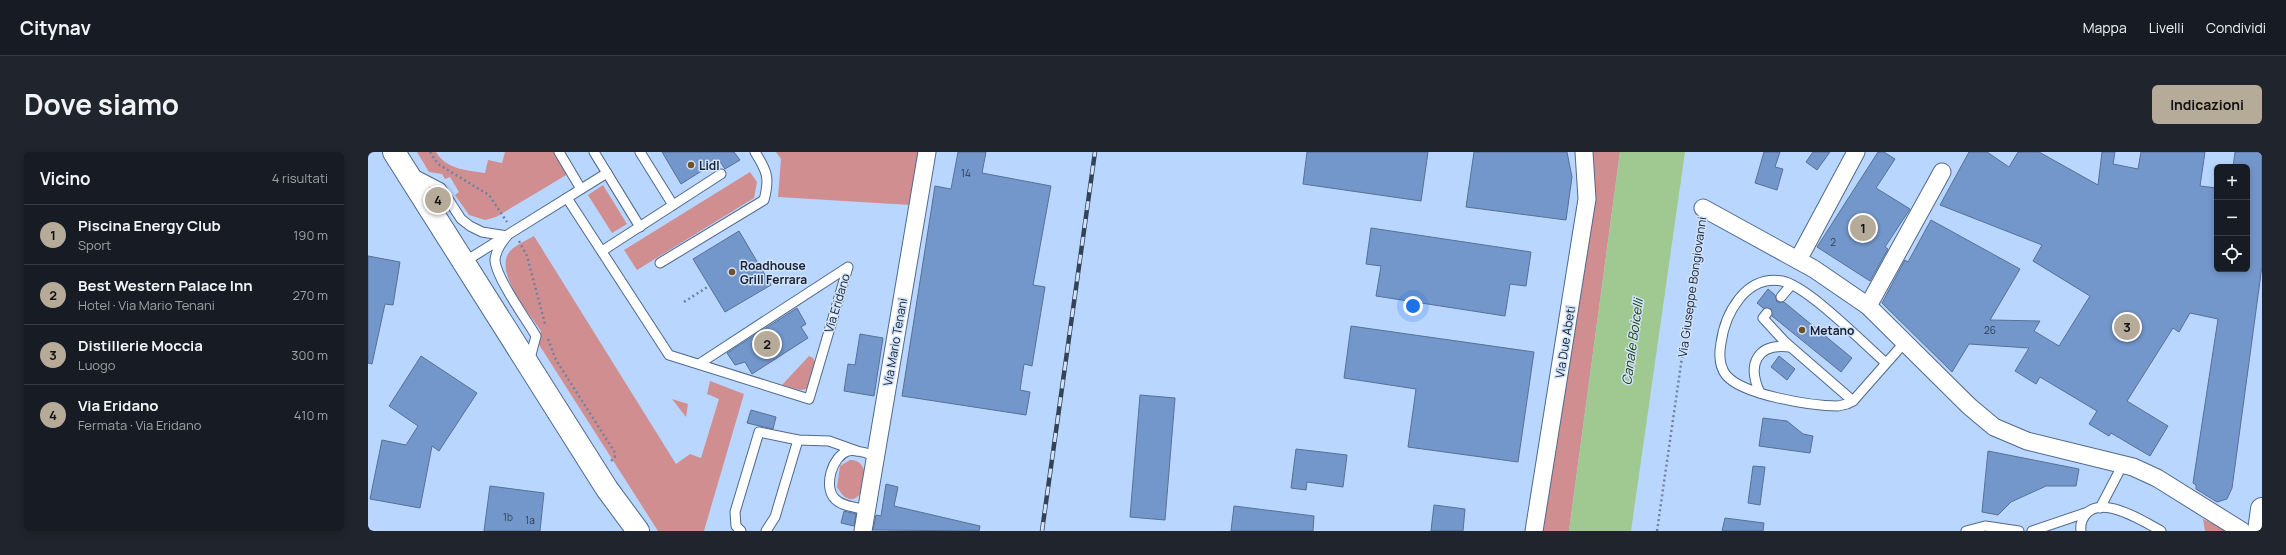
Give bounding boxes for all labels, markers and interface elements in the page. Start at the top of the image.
text: Citynav [20,15,91,41]
text: Mappa [2083,18,2127,37]
text: Livelli [2149,18,2184,37]
text: Condividi [2206,18,2266,37]
text: Dove siamo [24,85,179,123]
button: Indicazioni [2152,85,2262,124]
place label: Lidl [699,157,720,174]
marker: Lidl [686,160,696,170]
map controls [2214,164,2250,272]
button: + [2214,164,2250,200]
house number: 14 [961,166,971,180]
text: Vicino [40,167,91,190]
text: 4 risultati [272,169,328,187]
pin: 4 [425,185,451,215]
button: − [2214,200,2250,236]
pin: 1 [1850,213,1876,243]
text: Piscina Energy Club [78,215,221,236]
street label: Via Giuseppe Bongiovanni [1674,216,1710,358]
text: 1 [50,226,56,244]
text: 190 m [293,226,328,244]
house number: 2 [1830,235,1836,249]
text: Sport [78,236,111,254]
button: locate [2214,236,2250,272]
place label: Roadhouse Grill Ferrara [740,257,807,288]
marker: Roadhouse Grill Ferrara [727,267,737,277]
street label: Via Eridano [820,271,854,335]
text: Best Western Palace Inn [78,275,253,296]
text: 2 [49,286,57,304]
text: 270 m [293,286,328,304]
text: Hotel · Via Mario Tenani [78,296,215,314]
your location [1403,296,1423,316]
water label: Canale Boicelli [1617,296,1647,386]
street label: Via Mario Tenani [879,297,911,387]
street label: Via Due Abeti [1551,305,1579,379]
pin: 3 [2114,312,2140,342]
place label: Metano [1810,322,1854,339]
house number: 26 [1984,323,1996,337]
marker: Metano [1797,325,1807,335]
pin: 2 [754,329,780,359]
text: Distillerie Moccia [78,335,203,356]
text: 3 [49,346,57,364]
text: 300 m [291,346,328,364]
text: Luogo [78,356,115,374]
text: Via Eridano [78,395,159,416]
text: 4 [49,406,57,424]
text: 410 m [294,406,328,424]
text: Fermata · Via Eridano [78,416,201,434]
house number: 1b [503,510,513,524]
house number: 1a [525,513,535,527]

